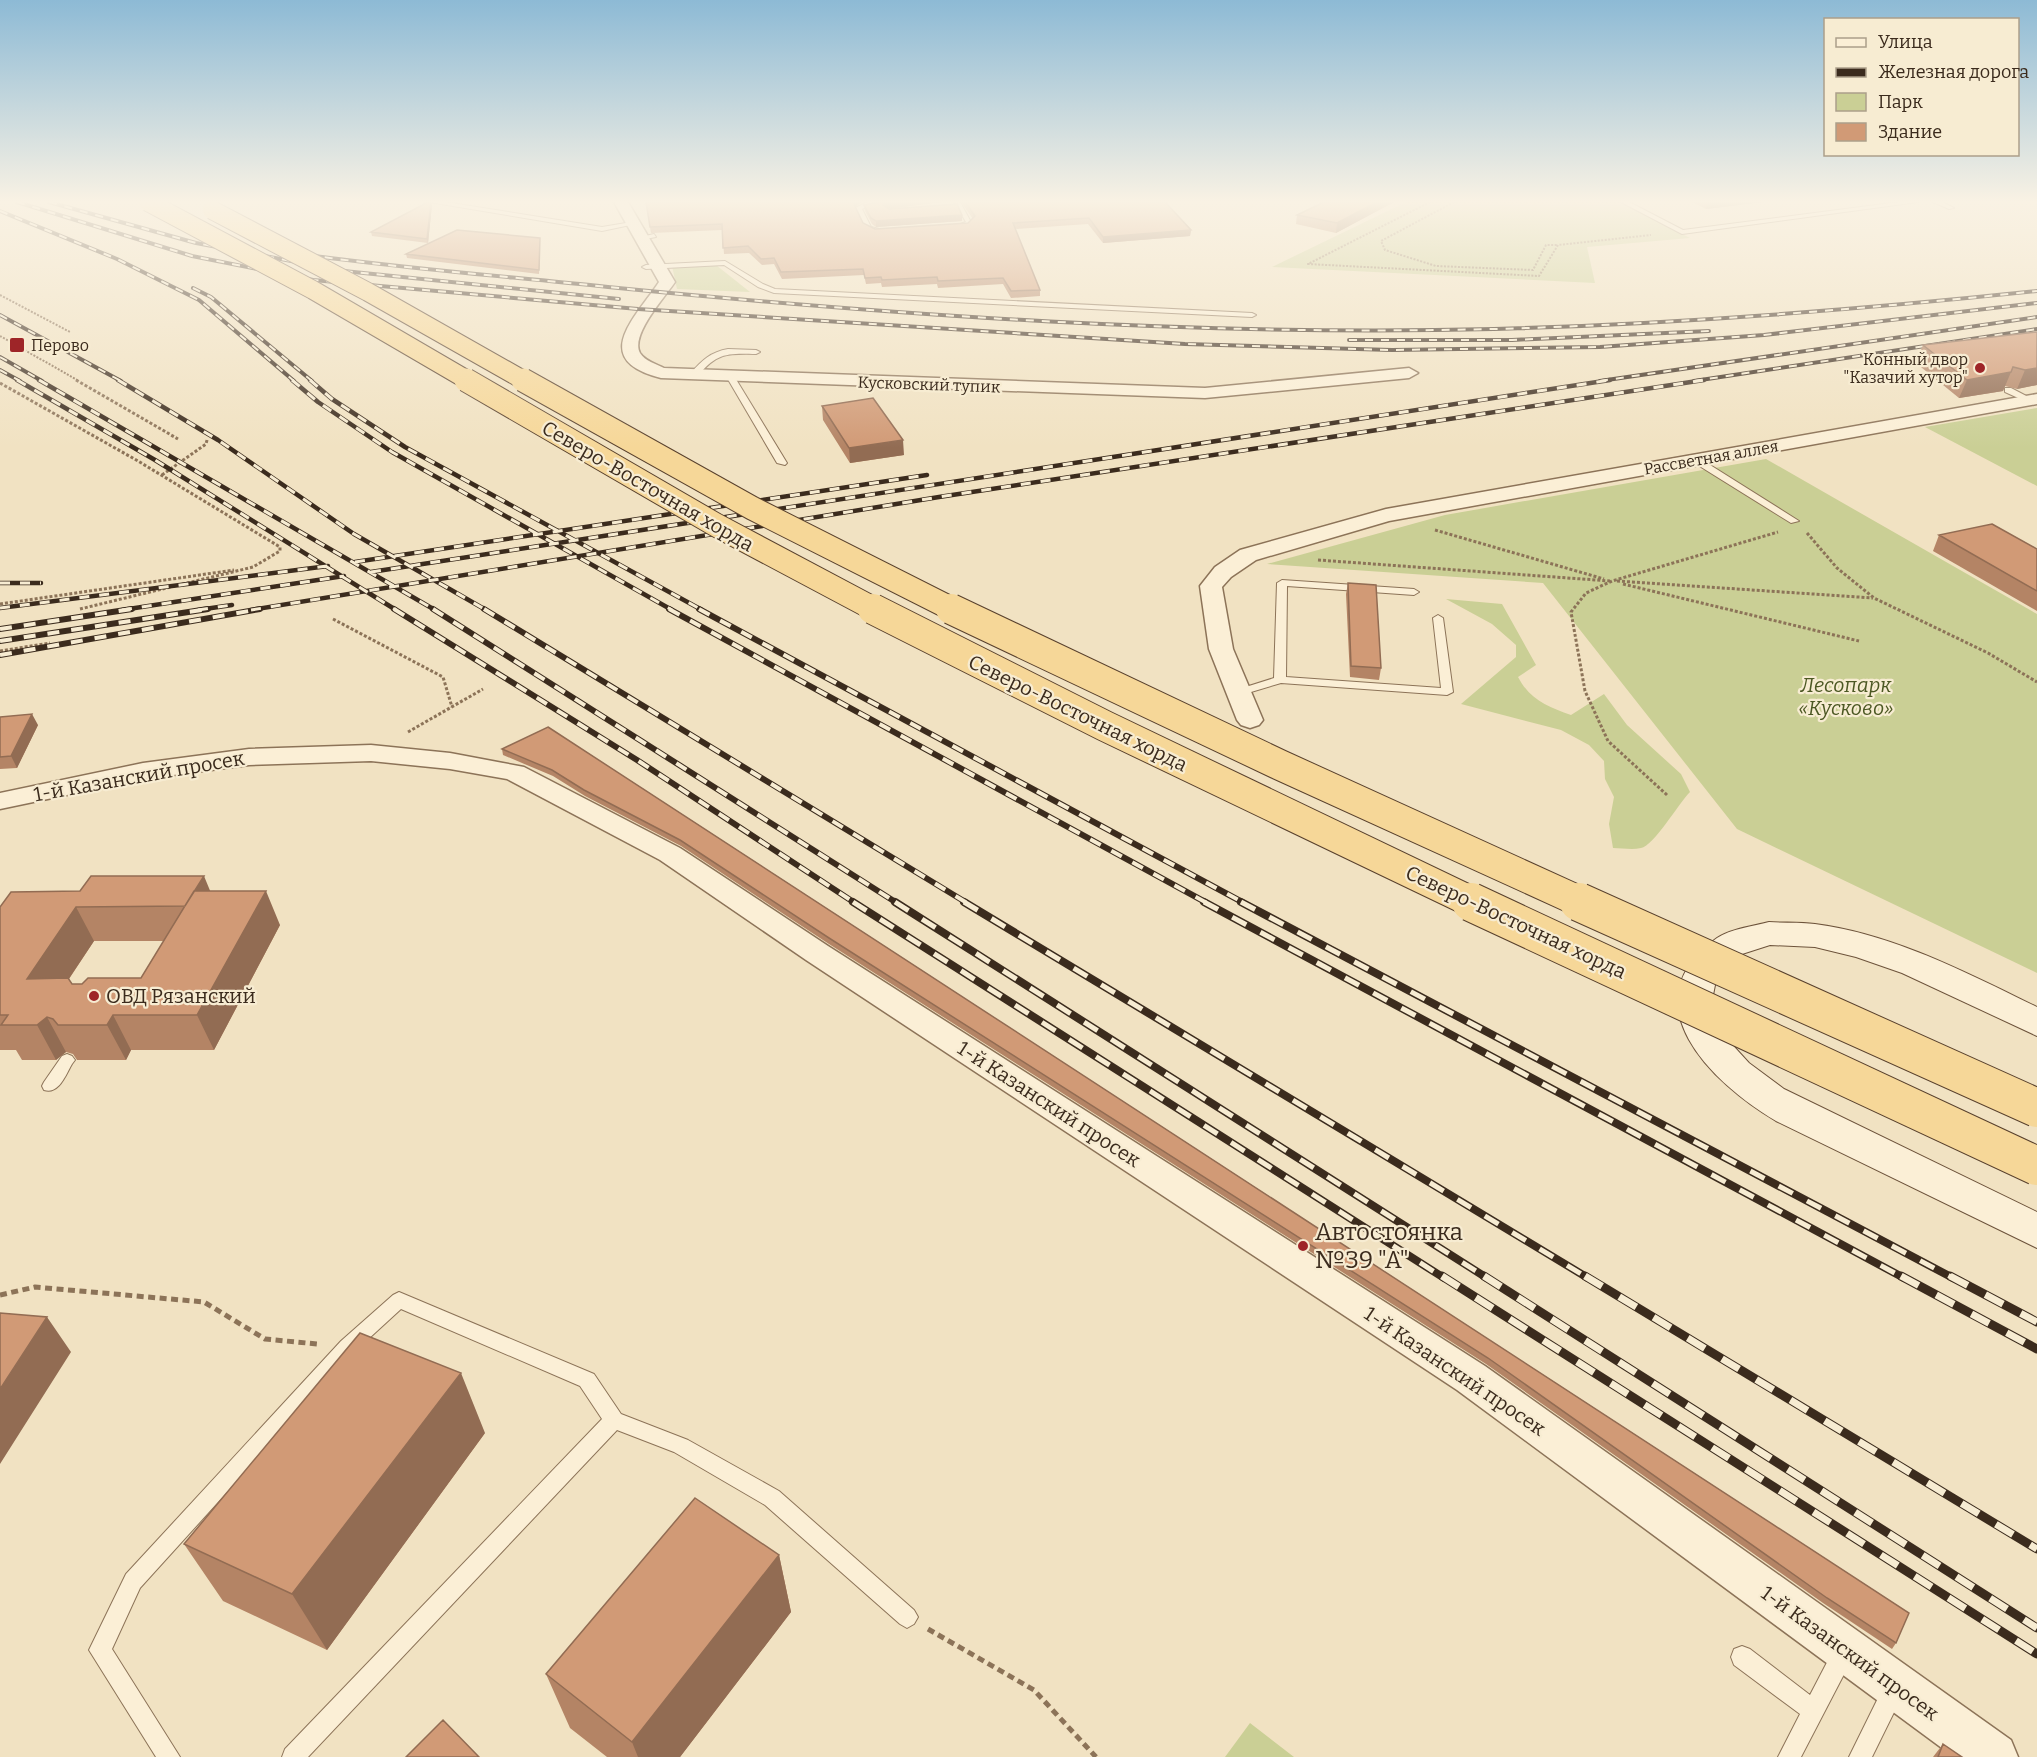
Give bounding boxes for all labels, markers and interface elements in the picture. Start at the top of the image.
legend [1824,18,2019,156]
text: Улица [1878,31,1933,53]
text: Железная дорога [1878,61,2029,83]
text: Парк [1878,91,1923,113]
text: Здание [1878,121,1942,143]
marker: Перово [8,336,26,354]
place label: Перово [31,336,89,355]
place label: Конный двор "Казачий хутор" [1843,350,1968,387]
marker: Конный двор "Казачий хутор" [1973,361,1987,375]
street label: Кусковский тупик [857,373,1001,397]
street label: Северо-Восточная хорда [538,415,758,557]
street label: Рассветная аллея [1642,436,1780,479]
street label: Северо-Восточная хорда [965,649,1191,777]
park label: Лесопарк «Кусково» [1799,673,1893,720]
street label: 1-й Казанский просек [32,746,246,806]
street label: Северо-Восточная хорда [1402,860,1630,984]
place label: ОВД Рязанский [106,984,256,1008]
marker: ОВД Рязанский [87,989,101,1003]
street label: 1-й Казанский просек [953,1036,1145,1172]
place label: Автостоянка №39 "А" [1315,1218,1463,1274]
marker: Автостоянка №39 "А" [1296,1239,1310,1253]
street label: 1-й Казанский просек [1360,1301,1550,1441]
street label: 1-й Казанский просек [1757,1581,1944,1726]

